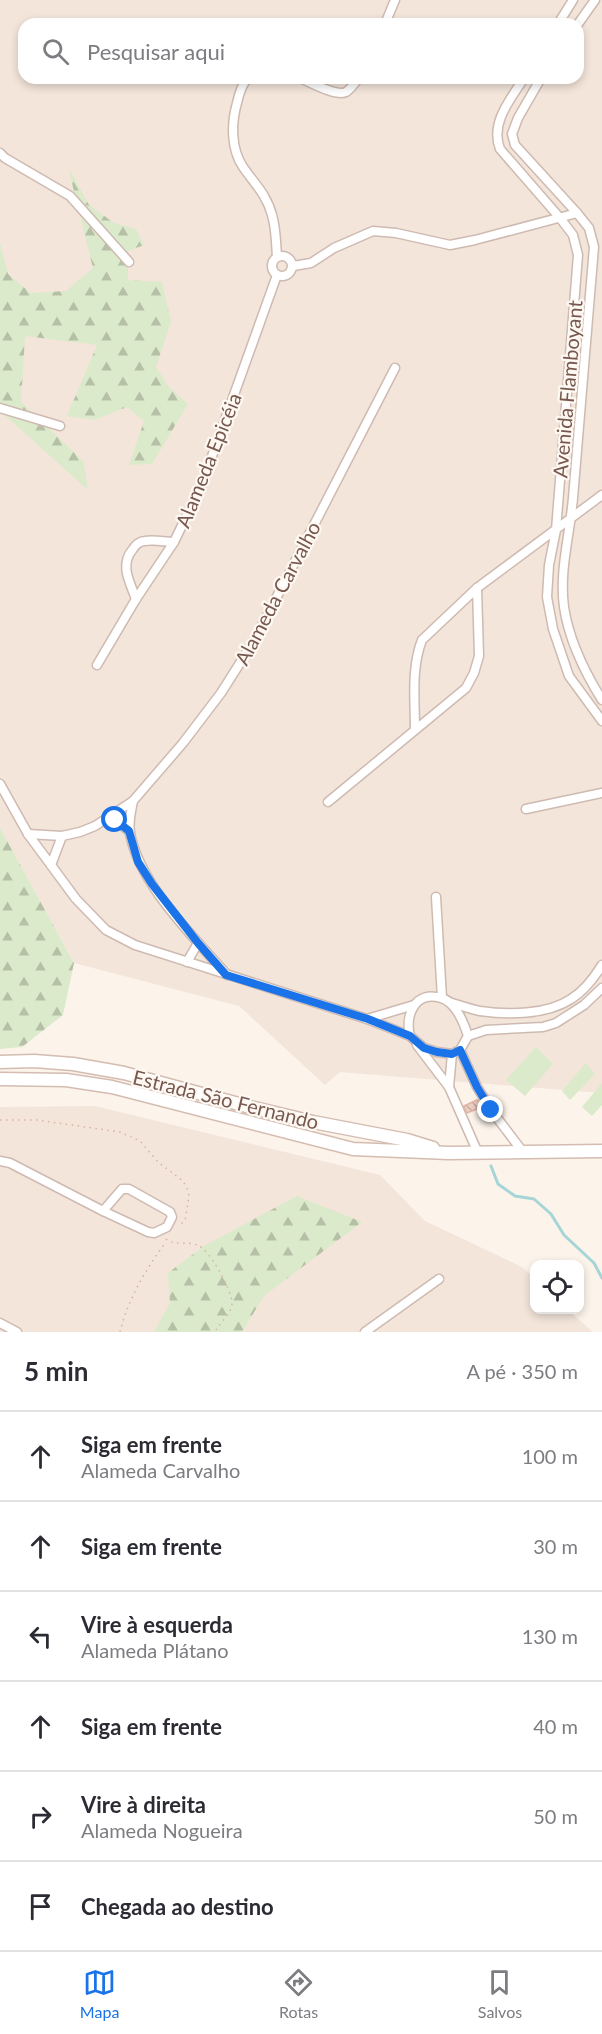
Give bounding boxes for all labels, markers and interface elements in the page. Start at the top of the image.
search box [18,18,584,84]
icon: search [39,35,72,68]
text: Pesquisar aqui [87,38,225,65]
street label: Avenida Flamboyant [547,299,587,479]
street label: Alameda Epicéia [170,389,246,531]
street label: Alameda Carvalho [229,517,325,669]
route start [101,806,127,832]
street label: Estrada São Fernando [131,1064,321,1134]
route end [477,1096,503,1122]
map controls [530,1260,584,1314]
button: locate [530,1260,584,1314]
text: 5 min [24,1355,88,1387]
text: A pé · 350 m [466,1359,578,1383]
text: Siga em frente [81,1431,222,1458]
icon: ahead [24,1440,57,1473]
text: 100 m [522,1444,578,1468]
text: Alameda Carvalho [81,1458,240,1482]
icon: ahead [24,1530,57,1563]
text: Siga em frente [81,1533,222,1560]
text: 30 m [533,1534,578,1558]
text: Vire à esquerda [81,1611,233,1638]
icon: left [24,1620,57,1653]
text: 130 m [522,1624,578,1648]
text: Alameda Plátano [81,1638,229,1662]
icon: ahead [24,1710,57,1743]
text: Siga em frente [81,1713,222,1740]
text: 40 m [533,1714,578,1738]
text: Vire à direita [81,1791,206,1818]
icon: right [24,1800,57,1833]
text: 50 m [533,1804,578,1828]
text: Alameda Nogueira [81,1818,243,1842]
icon: arrive [24,1890,57,1923]
text: Chegada ao destino [81,1893,274,1920]
tab: Mapa [80,1966,119,2021]
tab: Rotas [279,1966,318,2021]
tab: Salvos [478,1966,522,2021]

